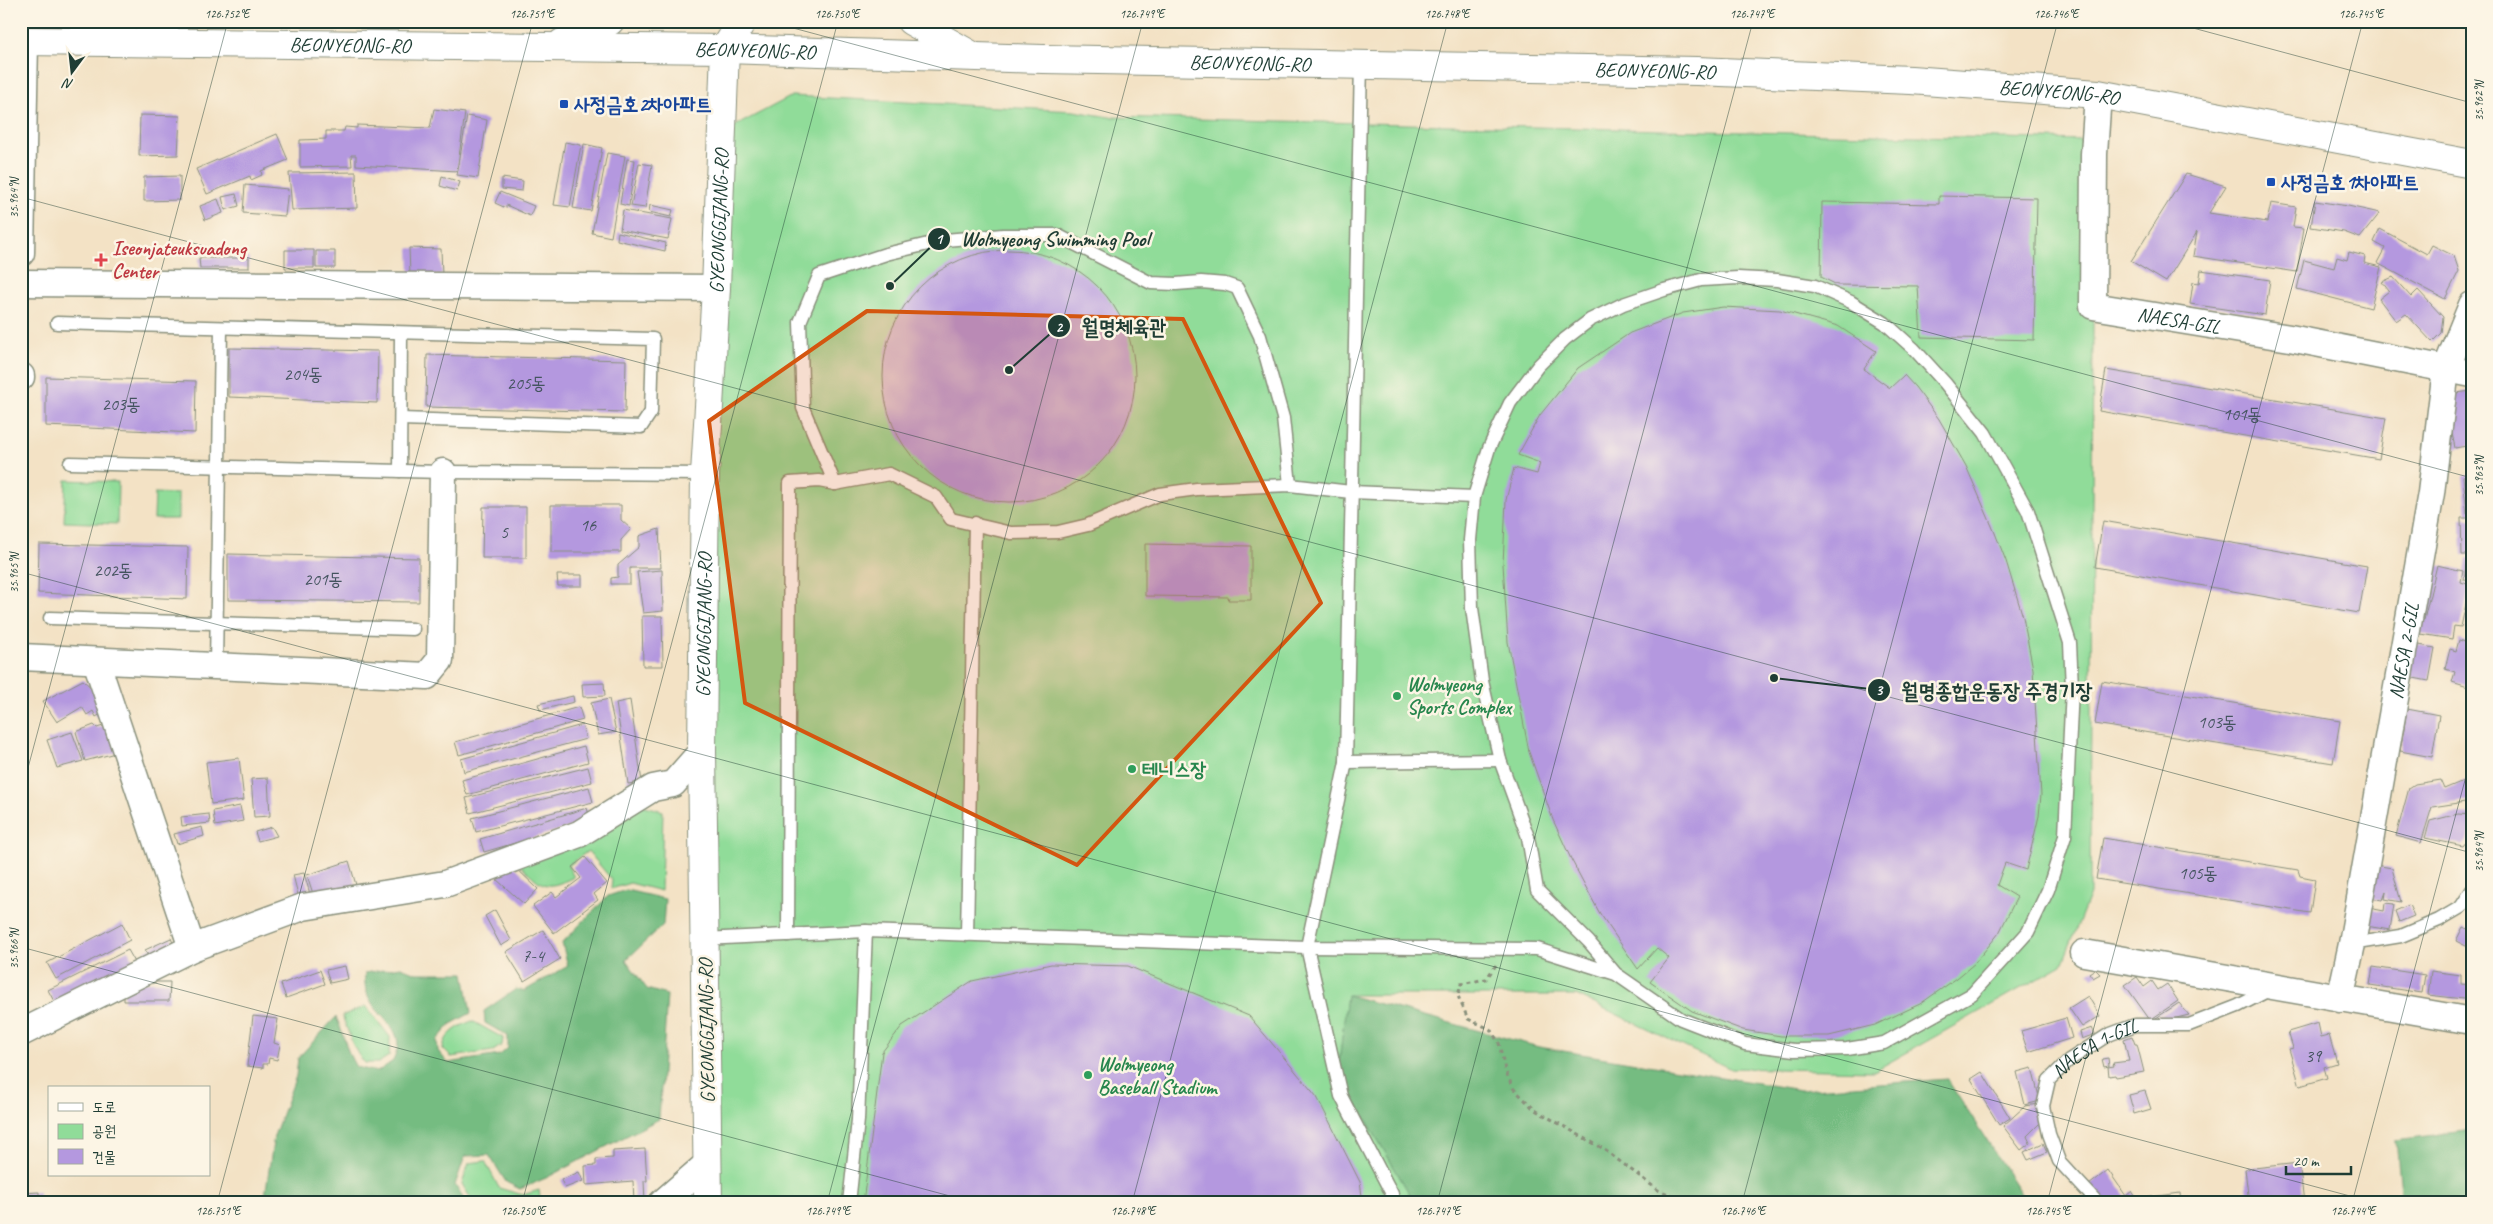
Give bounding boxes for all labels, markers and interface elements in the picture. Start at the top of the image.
text: 126.752°E [205,6,251,22]
text: 126.751°E [510,6,556,22]
text: 126.750°E [815,6,861,22]
text: 126.749°E [1120,6,1166,22]
text: 126.748°E [1425,6,1471,22]
text: 126.747°E [1730,6,1776,22]
text: 126.746°E [2034,6,2080,22]
text: 126.745°E [2339,6,2385,22]
street label: BEONYEONG-RO [290,32,412,58]
street label: BEONYEONG-RO [695,37,818,65]
north arrow [48,48,98,98]
street label: BEONYEONG-RO [1189,50,1312,77]
street label: BEONYEONG-RO [1594,57,1718,85]
text: N [60,74,75,93]
street label: BEONYEONG-RO [1998,75,2123,111]
text: 35.962°N [2471,79,2487,121]
place label: 사정금호2차아파트 [573,92,712,117]
marker: 사정금호2차아파트 [558,98,570,110]
street label: GYEONGGIJANG-RO [704,147,734,294]
place label: 사정금호1차아파트 [2280,170,2419,195]
text: 35.964°N [6,176,22,218]
marker: 사정금호1차아파트 [2265,176,2277,188]
callout: Wolmyeong Swimming Pool [927,221,1159,257]
text: Wolmyeong Swimming Pool [961,226,1153,252]
text: 1 [936,230,945,249]
place label: Iseonjateuksuadong Center [112,236,248,284]
marker: Iseonjateuksuadong Center [94,253,108,267]
street label: NAESA-GIL [2135,301,2222,340]
callout: 월명체육관 [1046,308,1176,344]
text: 월명체육관 [1082,314,1166,340]
text: 2 [1056,318,1064,337]
house number: 204동 [284,363,322,385]
house number: 205동 [507,372,545,394]
house number: 203동 [102,393,140,415]
house number: 101동 [2223,403,2261,425]
text: 35.963°N [2471,454,2487,496]
house number: 16 [580,514,597,536]
house number: 5 [500,521,509,543]
text: 35.965°N [6,551,22,593]
street label: GYEONGGIJANG-RO [691,551,717,697]
house number: 202동 [94,559,132,581]
house number: 201동 [304,568,342,590]
street label: NAESA 2-GIL [2383,600,2425,701]
place label: Wolmyeong Sports Complex [1407,672,1513,720]
callout: 월명종합운동장 주경기장 [1867,672,2103,708]
text: 월명종합운동장 주경기장 [1902,678,2093,704]
text: 3 [1876,681,1884,700]
marker: Wolmyeong Sports Complex [1391,690,1403,702]
house number: 103동 [2198,711,2236,733]
place label: 테니스장 [1142,757,1206,782]
marker: 테니스장 [1126,763,1138,775]
text: 35.964°N [2471,830,2487,872]
house number: 105동 [2179,862,2217,884]
text: 35.966°N [6,927,22,969]
house number: 7-4 [522,945,546,967]
street label: GYEONGGIJANG-RO [693,957,720,1103]
street label: NAESA 1-GIL [2046,1013,2142,1084]
house number: 39 [2305,1045,2323,1067]
place label: Wolmyeong Baseball Stadium [1098,1052,1218,1100]
marker: Wolmyeong Baseball Stadium [1082,1069,1094,1081]
legend [48,1086,210,1176]
text: 도로 [92,1098,116,1117]
text: 공원 [92,1122,116,1141]
scale bar [2286,1144,2350,1176]
text: 건물 [92,1148,116,1167]
text: 20 m [2293,1152,2320,1171]
text: 126.751°E [196,1203,242,1219]
text: 126.750°E [501,1203,547,1219]
text: 126.749°E [806,1203,852,1219]
text: 126.748°E [1111,1203,1157,1219]
text: 126.747°E [1416,1203,1462,1219]
text: 126.746°E [1721,1203,1767,1219]
text: 126.745°E [2026,1203,2072,1219]
text: 126.744°E [2331,1203,2377,1219]

